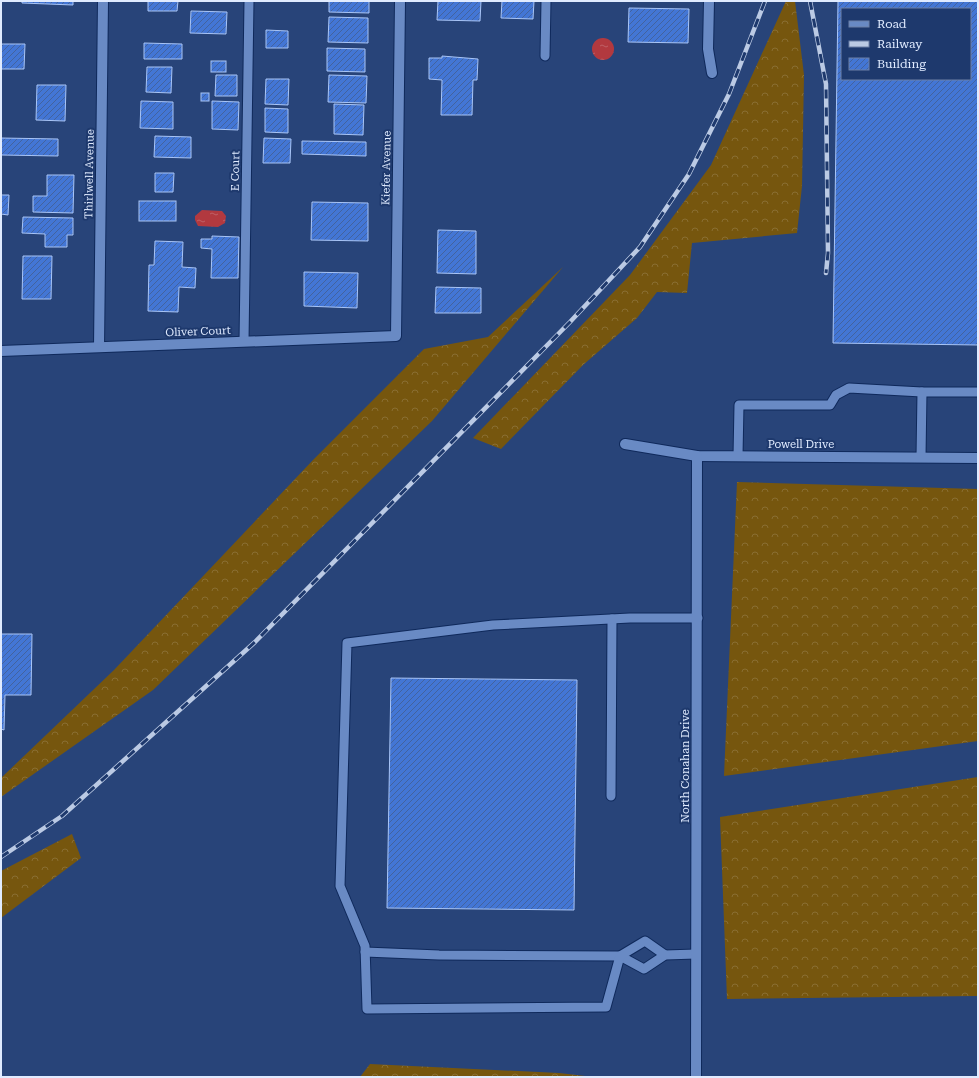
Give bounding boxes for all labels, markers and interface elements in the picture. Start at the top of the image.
legend [841,8,971,80]
text: Road [877,17,907,31]
text: Railway [877,37,923,51]
text: Building [877,57,926,71]
street label: Thirlwell Avenue [82,129,97,219]
street label: Kiefer Avenue [379,131,394,205]
street label: E Court [229,151,242,191]
street label: Oliver Court [165,324,231,339]
street label: Powell Drive [768,438,834,451]
street label: North Conahan Drive [679,709,692,823]

